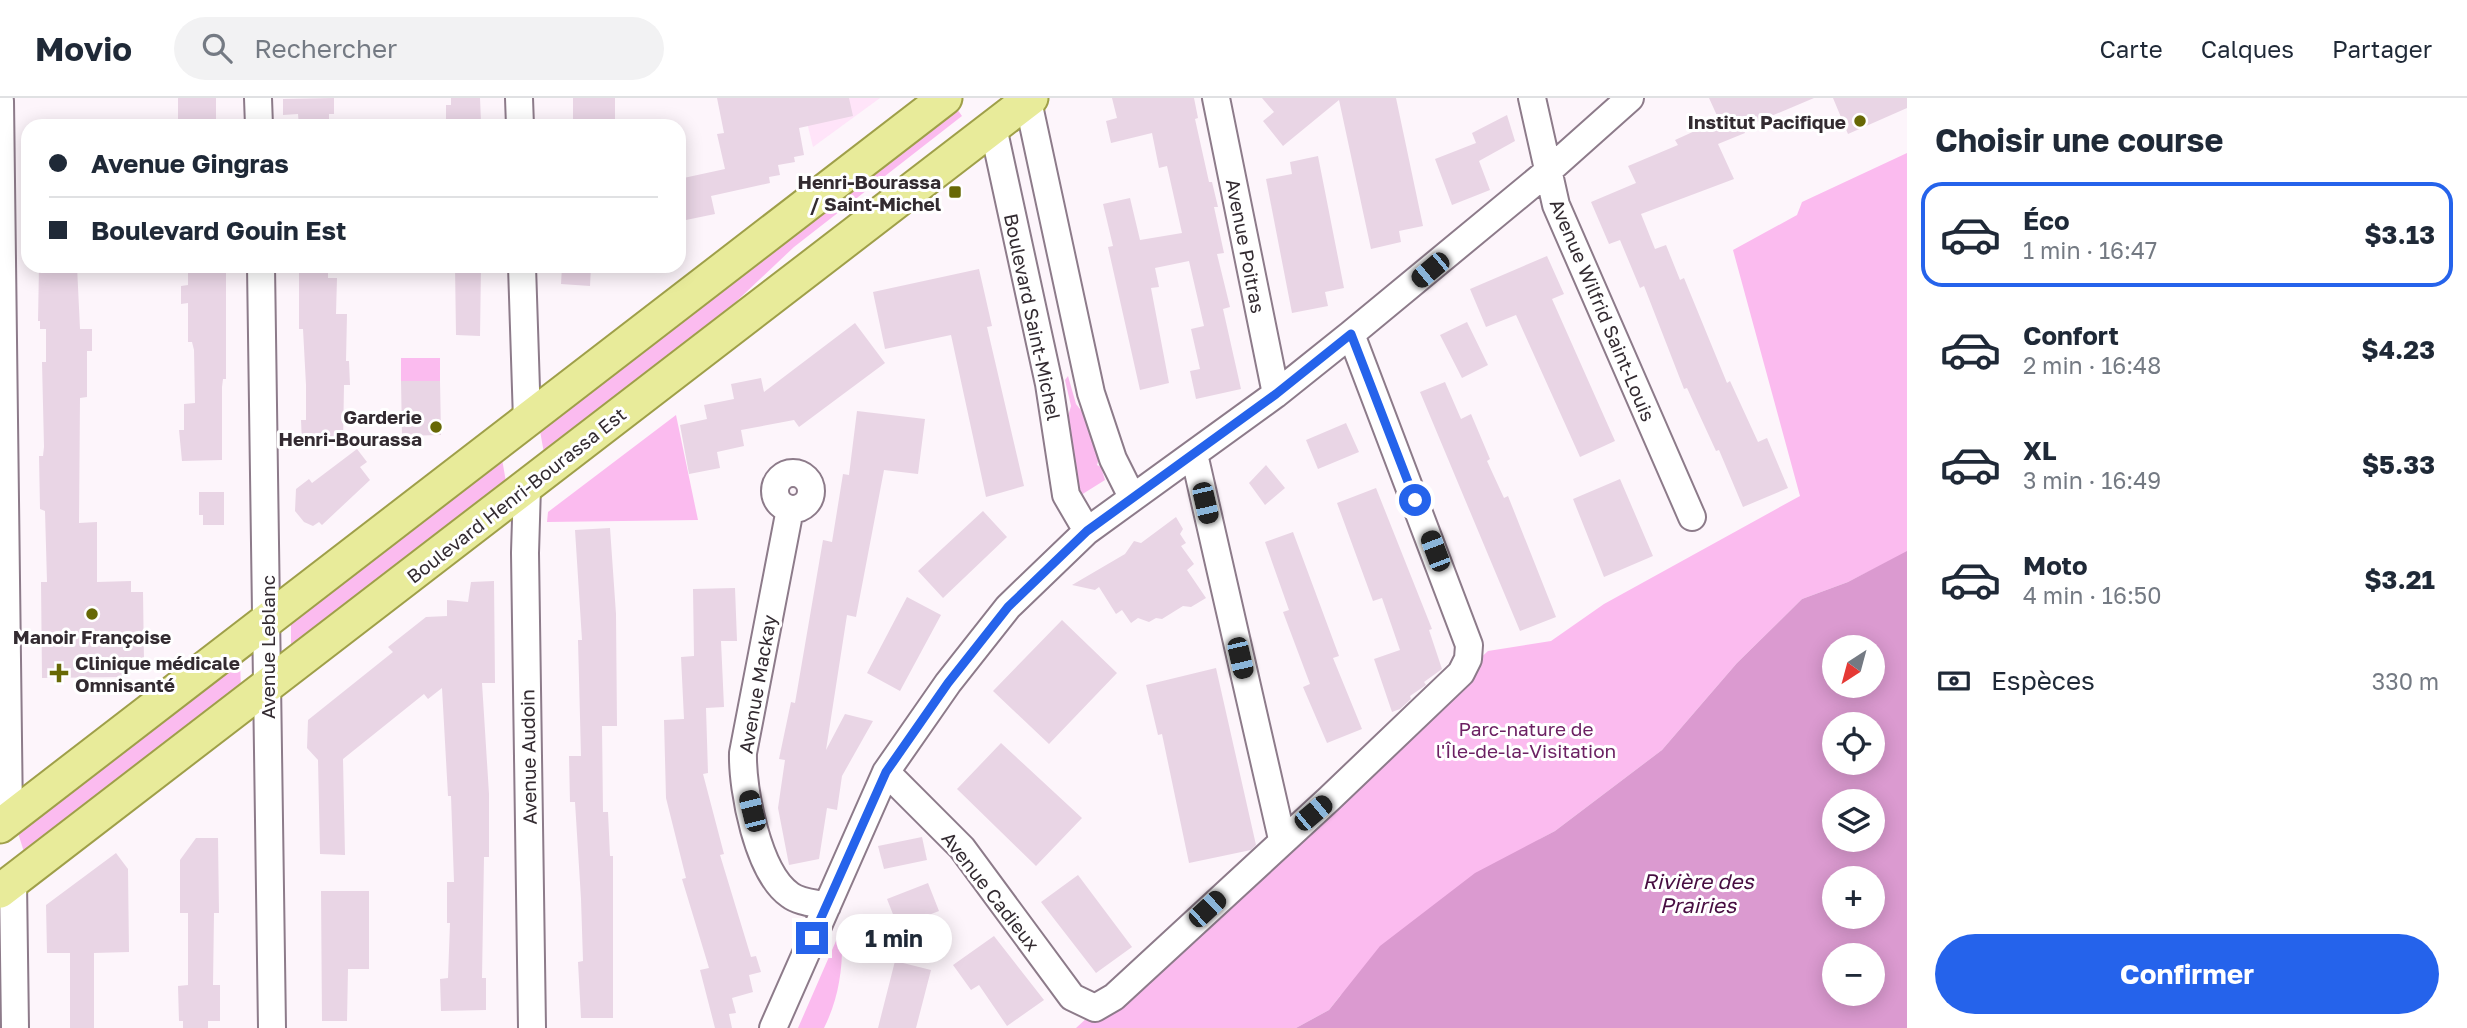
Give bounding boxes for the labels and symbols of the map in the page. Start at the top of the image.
place label: Institut Pacifique [1688,110,1846,133]
marker: Institut Pacifique [1852,113,1868,129]
place label: Henri-Bourassa / Saint-Michel [797,170,941,215]
street label: Avenue Poitras [1222,177,1270,315]
marker: Henri-Bourassa / Saint-Michel [947,184,963,200]
street label: Avenue Wilfrid Saint-Louis [1546,195,1660,425]
street label: Boulevard Saint-Michel [1000,211,1066,423]
car [1408,248,1453,292]
street label: Boulevard Henri-Bourassa Est [402,402,630,588]
place label: Garderie Henri-Bourassa [278,405,422,450]
marker: Garderie Henri-Bourassa [428,419,444,435]
car [1191,480,1220,526]
route start [1399,484,1431,516]
car [1418,528,1453,574]
street label: Avenue Leblanc [256,575,279,719]
marker: Manoir Françoise [84,606,100,622]
street label: Avenue Mackay [733,612,781,755]
place label: Manoir Françoise [13,625,171,648]
car [1226,635,1255,681]
north arrow [1822,635,1885,698]
place label: Clinique médicale Omnisanté [75,651,240,696]
marker: Clinique médicale Omnisanté [49,663,69,683]
street label: Avenue Audoin [515,689,541,825]
park label: Parc-nature de l'Île-de-la-Visitation [1436,717,1616,762]
car [737,788,768,834]
car [1291,791,1336,835]
street label: Avenue Cadieux [937,827,1045,955]
water label: Rivière des Prairies [1642,868,1754,918]
car [1185,887,1230,931]
callout: 1 min [836,914,952,962]
route end [796,922,828,954]

